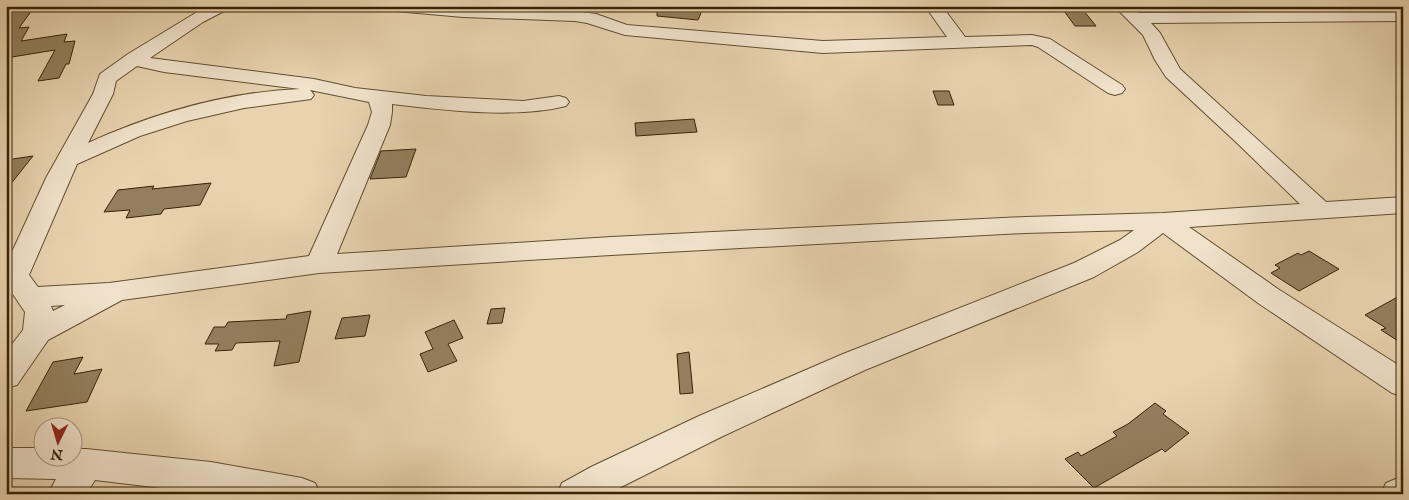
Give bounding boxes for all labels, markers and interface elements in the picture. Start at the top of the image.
north arrow [32,418,82,468]
text: N [50,444,65,464]

